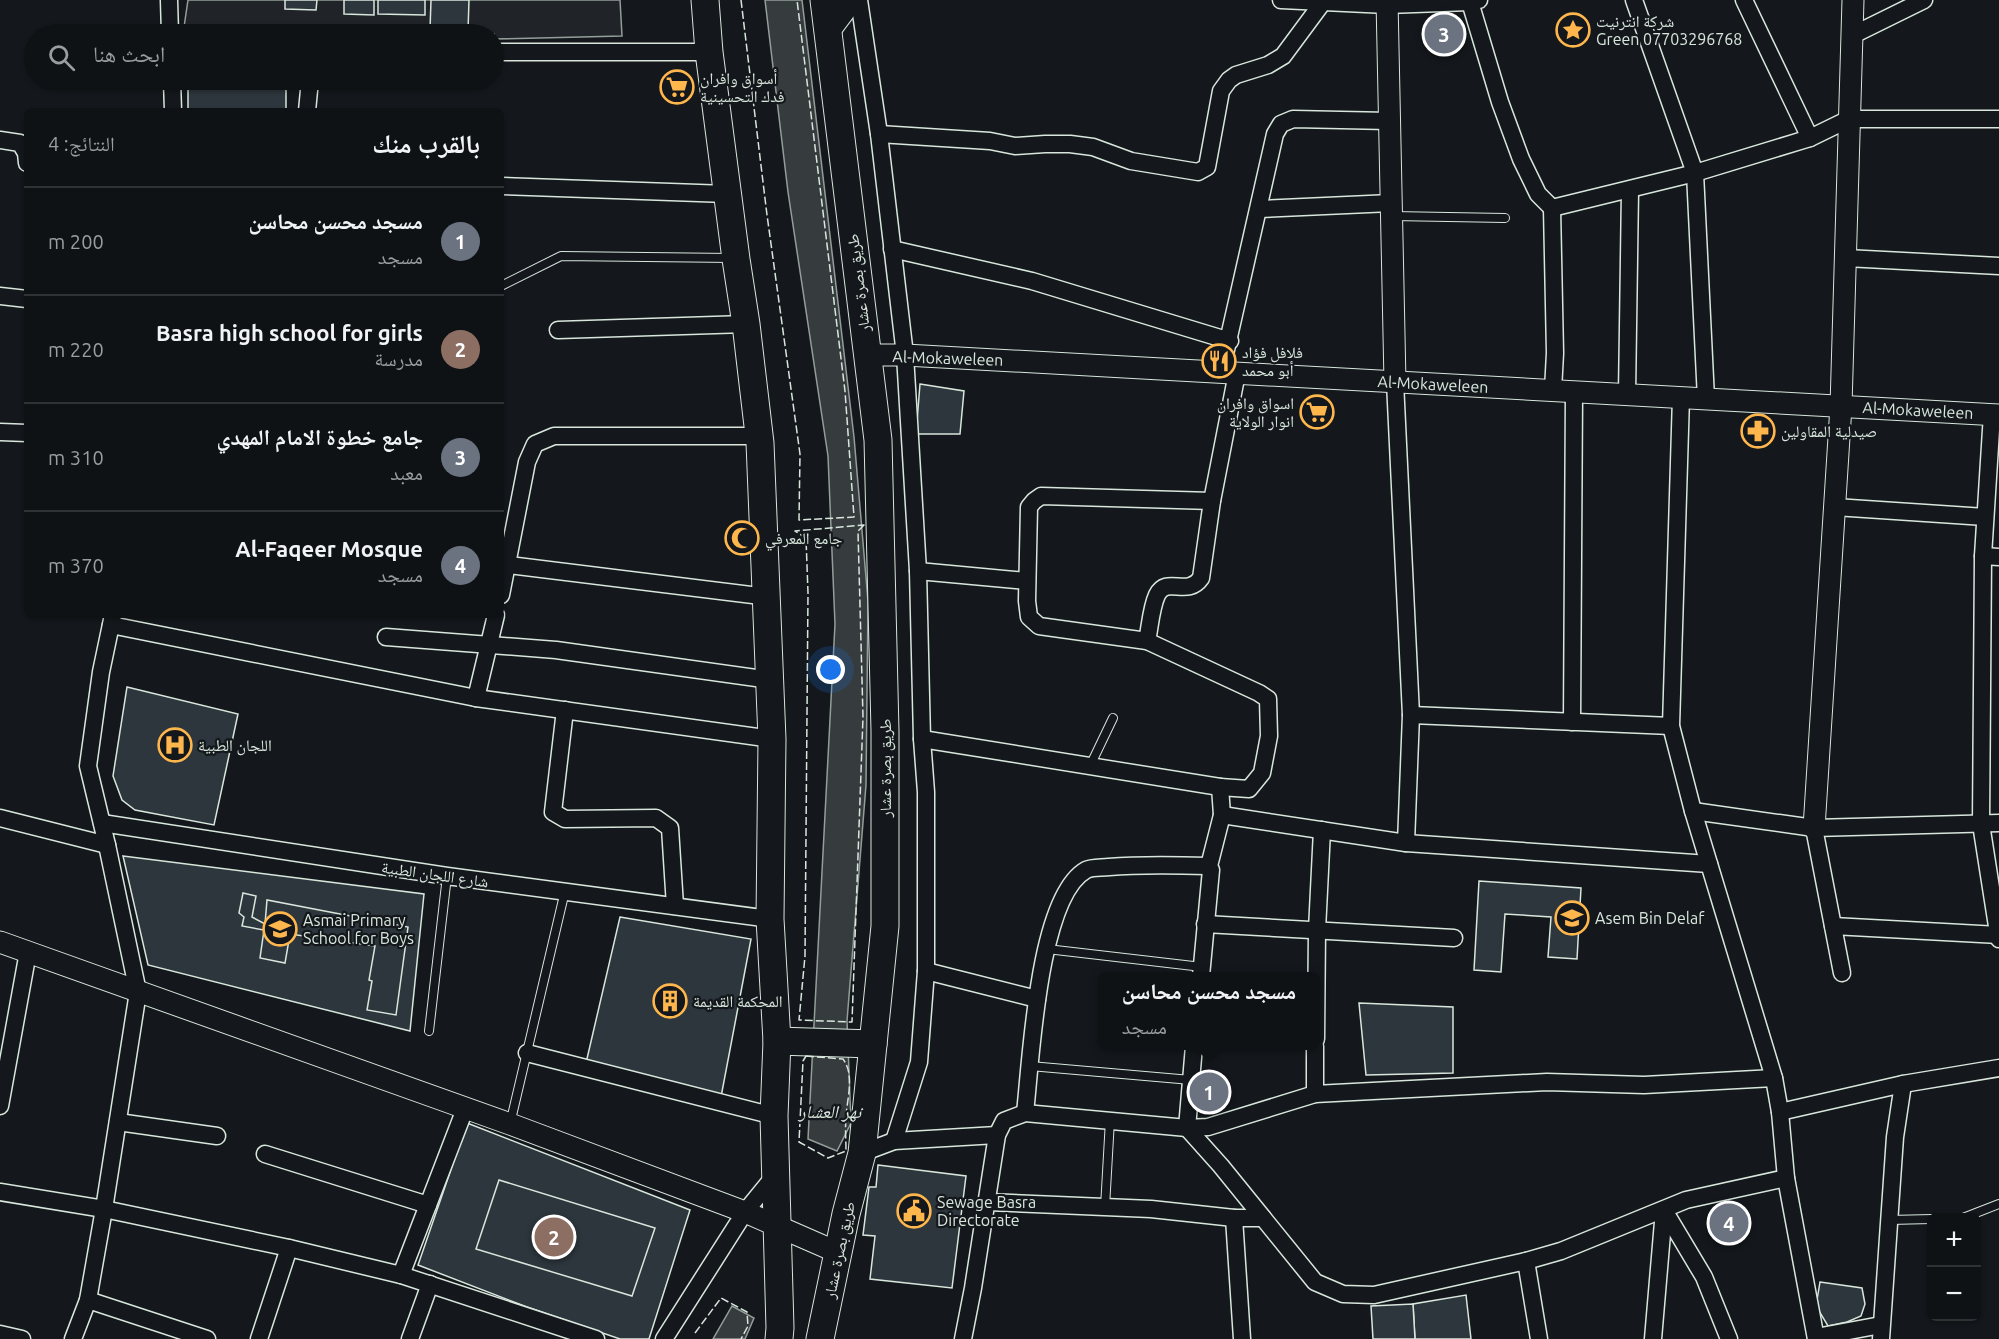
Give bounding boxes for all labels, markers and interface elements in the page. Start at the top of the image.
pin: 3 [1424,12,1464,57]
place icon: شركة انترنيت Green 07703296768 [1555,12,1591,48]
place label: شركة انترنيت Green 07703296768 [1596,12,1742,48]
search box [24,24,504,90]
icon: search [45,41,78,74]
text: ابحث هنا [93,41,165,66]
supermarket icon: أسواق وافران فدك التحسينية [659,69,695,105]
place label: أسواق وافران فدك التحسينية [700,69,785,105]
text: بالقرب منك [372,129,480,158]
text: النتائج: 4 [48,132,115,155]
text: مسجد محسن محاسن [249,208,423,233]
text: 200 m [48,230,104,253]
text: 1 [455,230,466,253]
street label: طريق بصرة عشار [843,233,875,334]
text: مسجد [378,245,423,268]
text: Basra high school for girls [156,320,423,345]
text: 220 m [48,338,104,361]
text: 2 [455,338,466,361]
restaurant icon: فلافل فؤاد أبو محمد [1201,343,1237,379]
place label: فلافل فؤاد أبو محمد [1242,343,1303,380]
text: مدرسة [374,347,423,370]
street label: Al-Mokaweleen [892,347,1004,369]
street label: Al-Mokaweleen [1377,372,1489,396]
place label: اسواق وافران انوار الولاية [1217,394,1294,431]
supermarket icon: اسواق وافران انوار الولاية [1299,394,1335,430]
street label: Al-Mokaweleen [1862,398,1974,422]
pharmacy icon: صيدلية المقاولين [1740,413,1776,449]
place label: صيدلية المقاولين [1781,422,1877,442]
text: جامع خطوة الامام المهدي [216,424,423,449]
text: 310 m [48,446,104,469]
text: 3 [455,446,466,469]
text: معبد [390,461,423,484]
mosque icon: جامع المعرفي [724,520,760,556]
place label: جامع المعرفي [765,529,842,551]
text: Al-Faqeer Mosque [235,536,423,561]
text: 370 m [48,554,104,577]
text: 4 [455,554,466,577]
text: مسجد [378,563,423,586]
your location [816,655,845,684]
street label: طريق بصرة عشار [876,719,896,818]
hospital icon: اللجان الطبية [157,727,193,763]
place label: اللجان الطبية [198,736,272,756]
street label: شارع اللجان الطبية [380,858,490,892]
school or university icon: Asem Bin Delaf [1554,900,1590,936]
place label: Asem Bin Delaf [1595,909,1705,927]
school or university icon: Asmai Primary School for Boys [262,911,298,947]
place label: Asmai Primary School for Boys [303,911,414,947]
popup [1098,972,1320,1050]
text: مسجد محسن محاسن [1122,978,1296,1003]
building icon: المحكمة القديمة [652,983,688,1019]
place label: المحكمة القديمة [693,992,783,1010]
text: مسجد [1122,1015,1167,1038]
pin: 1 [1190,1070,1228,1114]
water label: نهر العشار [797,1101,864,1122]
public building icon: Sewage Basra Directorate [896,1193,932,1229]
place label: Sewage Basra Directorate [937,1193,1036,1229]
street label: طريق بصرة عشار [820,1200,860,1302]
pin: 4 [1710,1200,1748,1246]
map controls [1927,1213,1981,1321]
button: + [1927,1213,1981,1267]
pin: 2 [534,1214,574,1260]
button: − [1927,1267,1981,1321]

